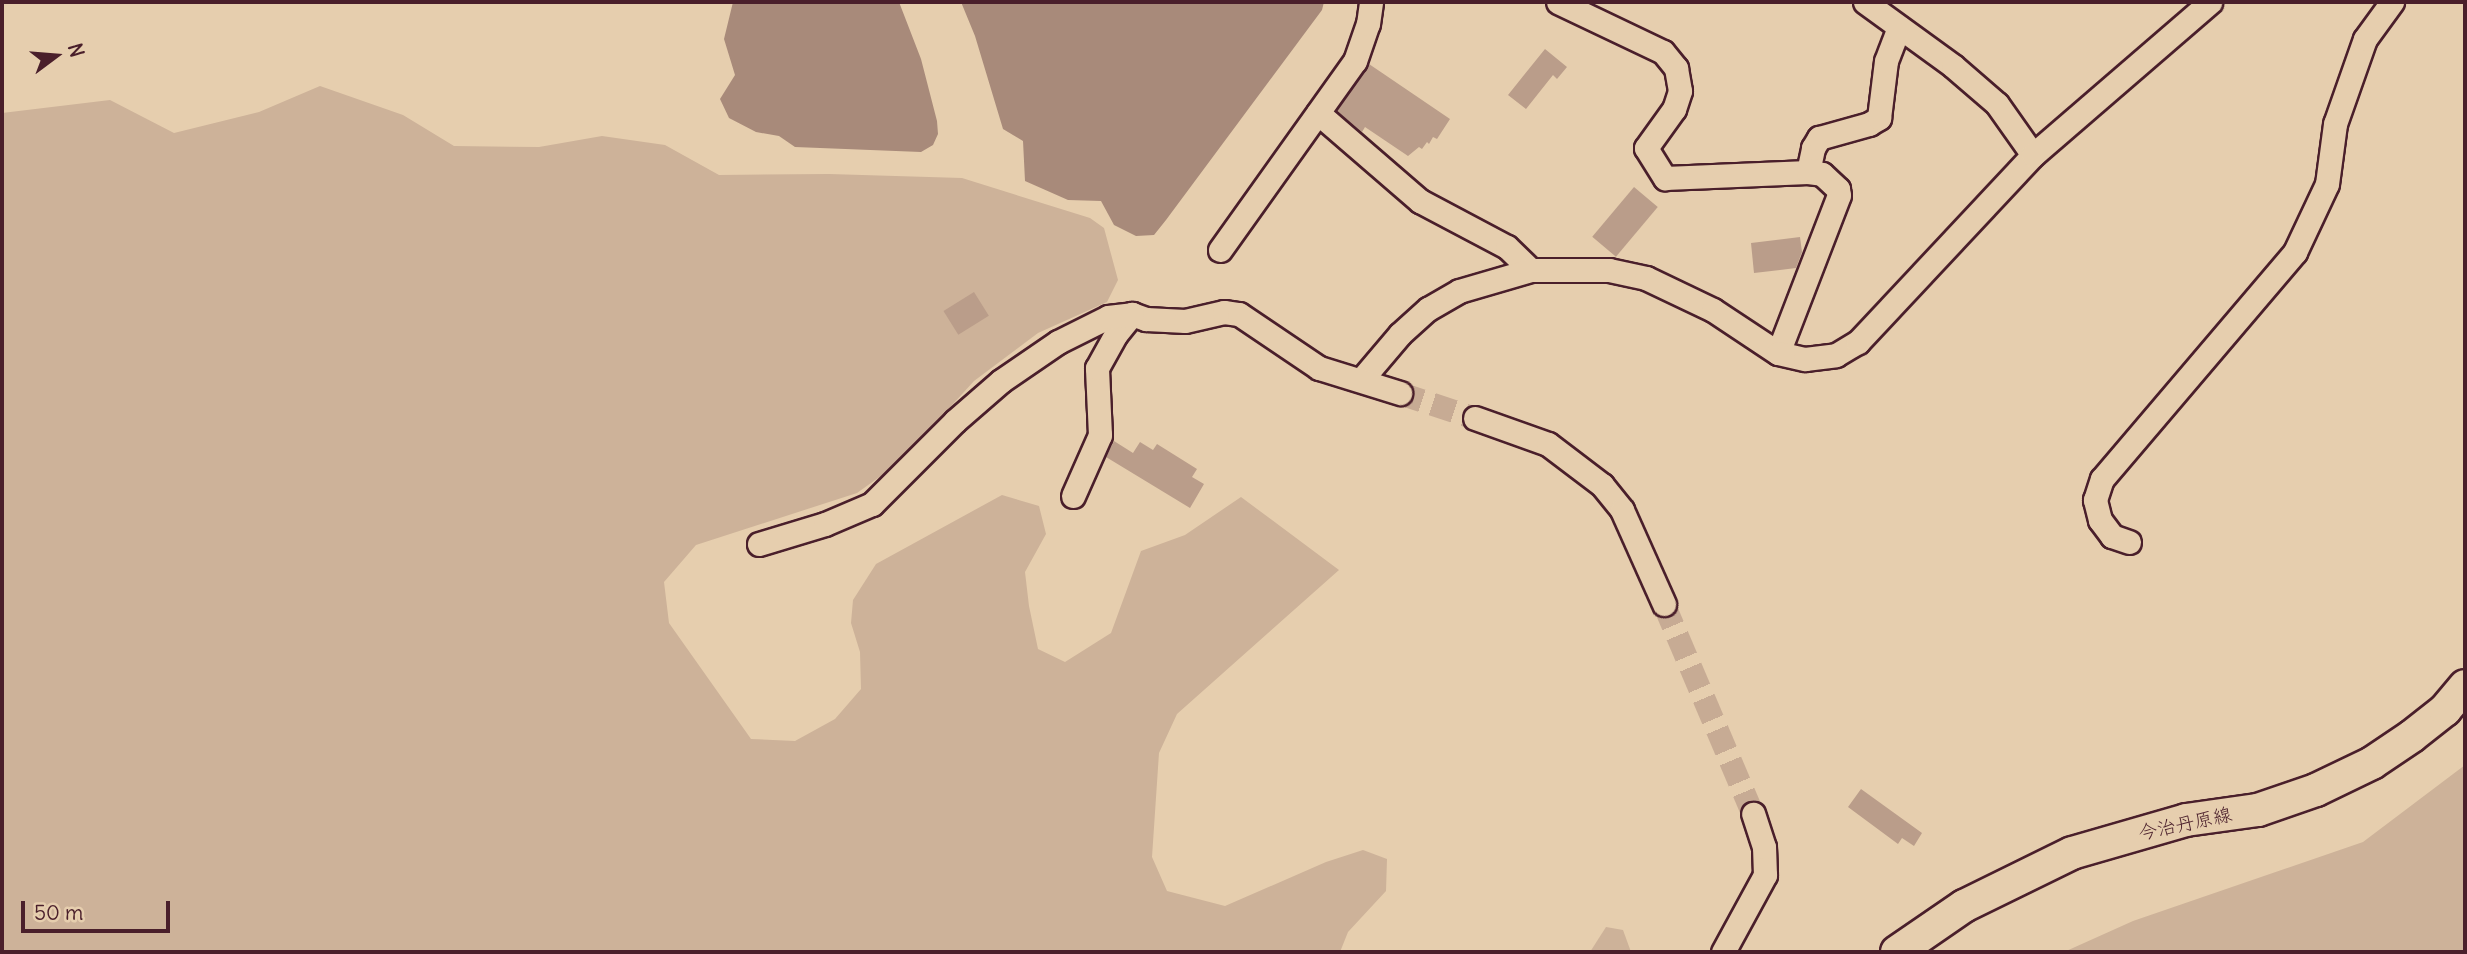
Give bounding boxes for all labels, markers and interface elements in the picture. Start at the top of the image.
north arrow [21,21,91,91]
text: N [63,41,90,60]
street label: 今治丹原線 [2136,803,2234,845]
scale bar [24,888,173,932]
text: 50 m [34,899,83,926]

